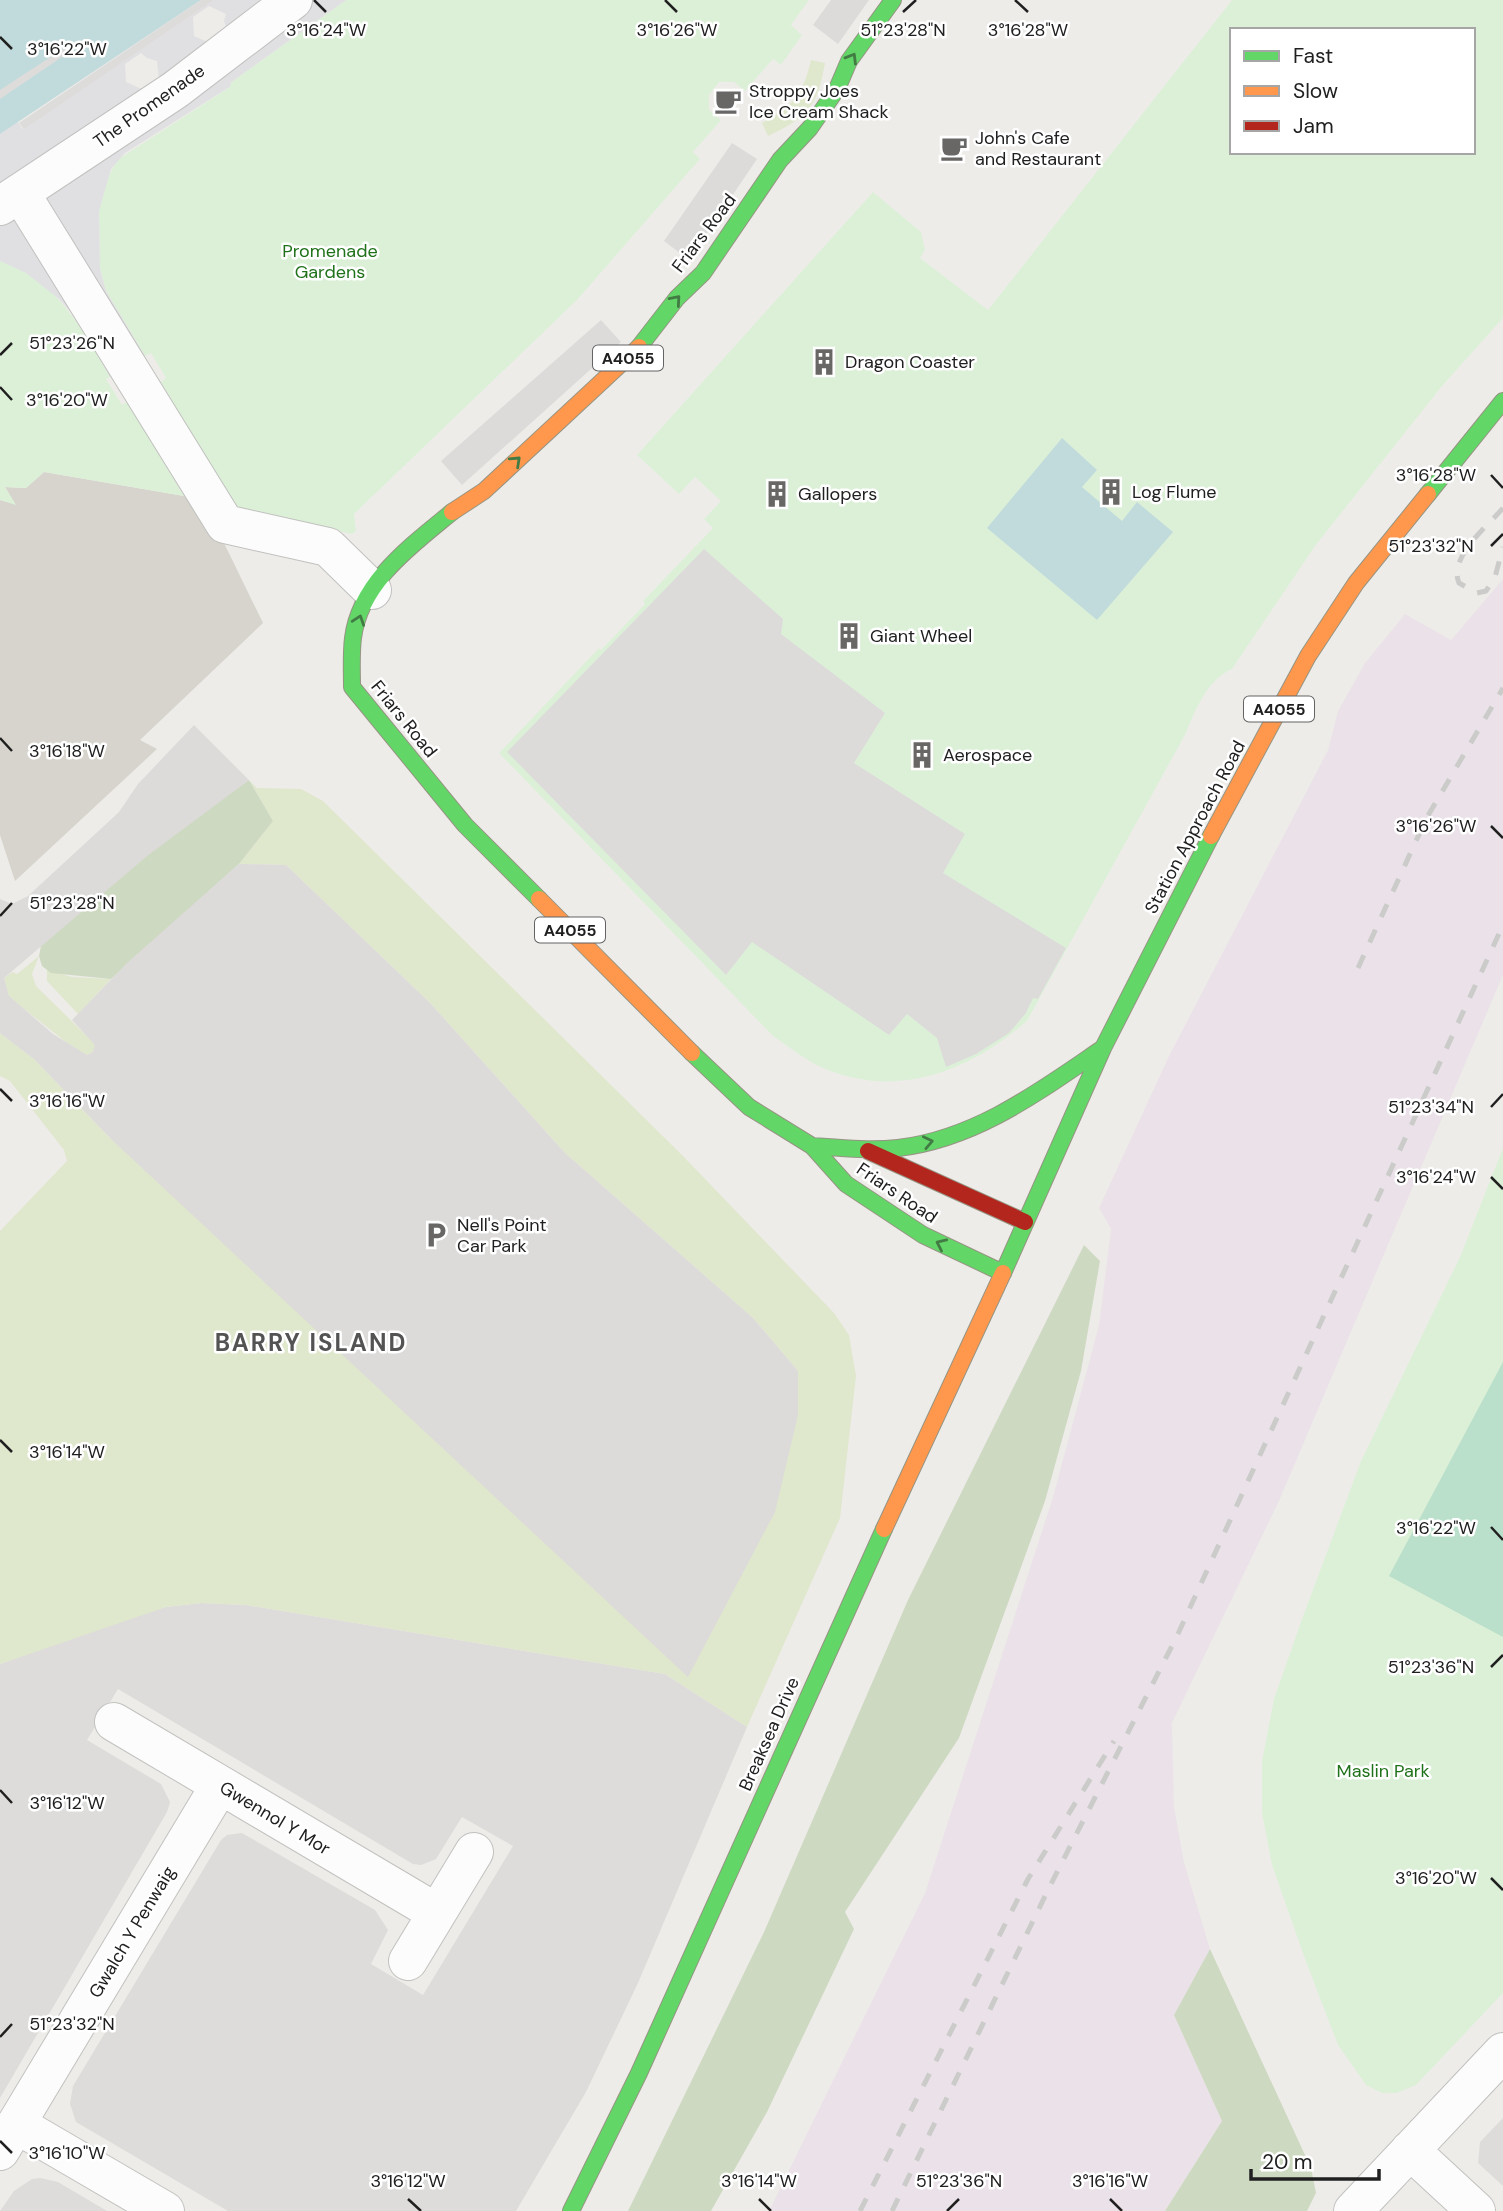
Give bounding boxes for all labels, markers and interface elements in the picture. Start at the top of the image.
text: 3°16'24"W [286,18,366,42]
text: 3°16'26"W [637,18,717,42]
text: 51°23'28"N [860,18,946,42]
text: 3°16'28"W [988,18,1068,42]
legend [1230,28,1475,154]
text: 3°16'22"W [27,37,107,61]
text: Fast [1293,42,1333,70]
one-way arrow [844,53,857,66]
street label: The Promenade [89,59,209,153]
text: Slow [1293,77,1338,105]
place label: Stroppy Joes Ice Cream Shack [749,79,889,124]
cafe icon: Stroppy Joes Ice Cream Shack [713,86,743,116]
text: Jam [1293,112,1334,140]
place label: John's Cafe and Restaurant [975,126,1101,171]
cafe icon: John's Cafe and Restaurant [939,133,969,163]
street label: Friars Road [666,189,742,277]
park label: Promenade Gardens [282,239,378,284]
one-way arrow [668,295,680,308]
text: 51°23'26"N [29,331,115,355]
road number: A4055 [593,346,663,370]
building icon: Dragon Coaster [809,347,839,377]
place label: Dragon Coaster [845,350,975,374]
text: 3°16'20"W [26,388,108,412]
one-way arrow [508,457,521,469]
text: 3°16'28"W [1396,463,1476,487]
building icon: Log Flume [1096,477,1126,507]
building icon: Gallopers [762,479,792,509]
place label: Log Flume [1132,480,1216,504]
place label: Gallopers [798,482,877,506]
text: 51°23'32"N [1388,534,1474,558]
one-way arrow [351,614,365,626]
building icon: Giant Wheel [834,621,864,651]
place label: Giant Wheel [870,624,972,648]
street label: Friars Road [365,675,443,763]
road number: A4055 [1244,696,1314,722]
street label: Station Approach Road [1139,736,1251,918]
text: 3°16'18"W [29,739,105,763]
building icon: Aerospace [907,740,937,770]
place label: Aerospace [943,743,1032,767]
text: 3°16'26"W [1396,814,1476,838]
text: 51°23'28"N [29,891,115,915]
road number: A4055 [535,918,605,942]
text: 3°16'16"W [29,1089,105,1113]
text: 51°23'34"N [1388,1095,1474,1119]
one-way arrow [922,1136,934,1151]
street label: Friars Road [852,1157,942,1229]
text: 3°16'24"W [1396,1165,1476,1189]
place label: Nell's Point Car Park [457,1213,547,1258]
parking icon: Nell's Point Car Park [421,1220,451,1250]
one-way arrow [936,1238,948,1252]
district label: BARRY ISLAND [215,1327,407,1358]
text: 3°16'14"W [29,1440,105,1464]
text: 3°16'22"W [1396,1516,1476,1540]
text: 51°23'36"N [1388,1655,1474,1679]
street label: Breaksea Drive [733,1673,805,1795]
park label: Maslin Park [1337,1759,1429,1783]
street label: Gwennol Y Mor [215,1775,335,1861]
text: 3°16'12"W [29,1791,105,1815]
street label: Gwalch Y Penwaig [83,1862,181,2002]
text: 3°16'20"W [1395,1866,1477,1890]
text: 51°23'32"N [29,2012,115,2036]
scale bar [1251,2138,1379,2182]
text: 3°16'10"W [28,2141,106,2165]
text: 20 m [1262,2148,1313,2176]
text: 3°16'12"W [370,2169,446,2193]
text: 3°16'14"W [721,2169,797,2193]
text: 51°23'36"N [916,2169,1002,2193]
text: 3°16'16"W [1072,2169,1148,2193]

